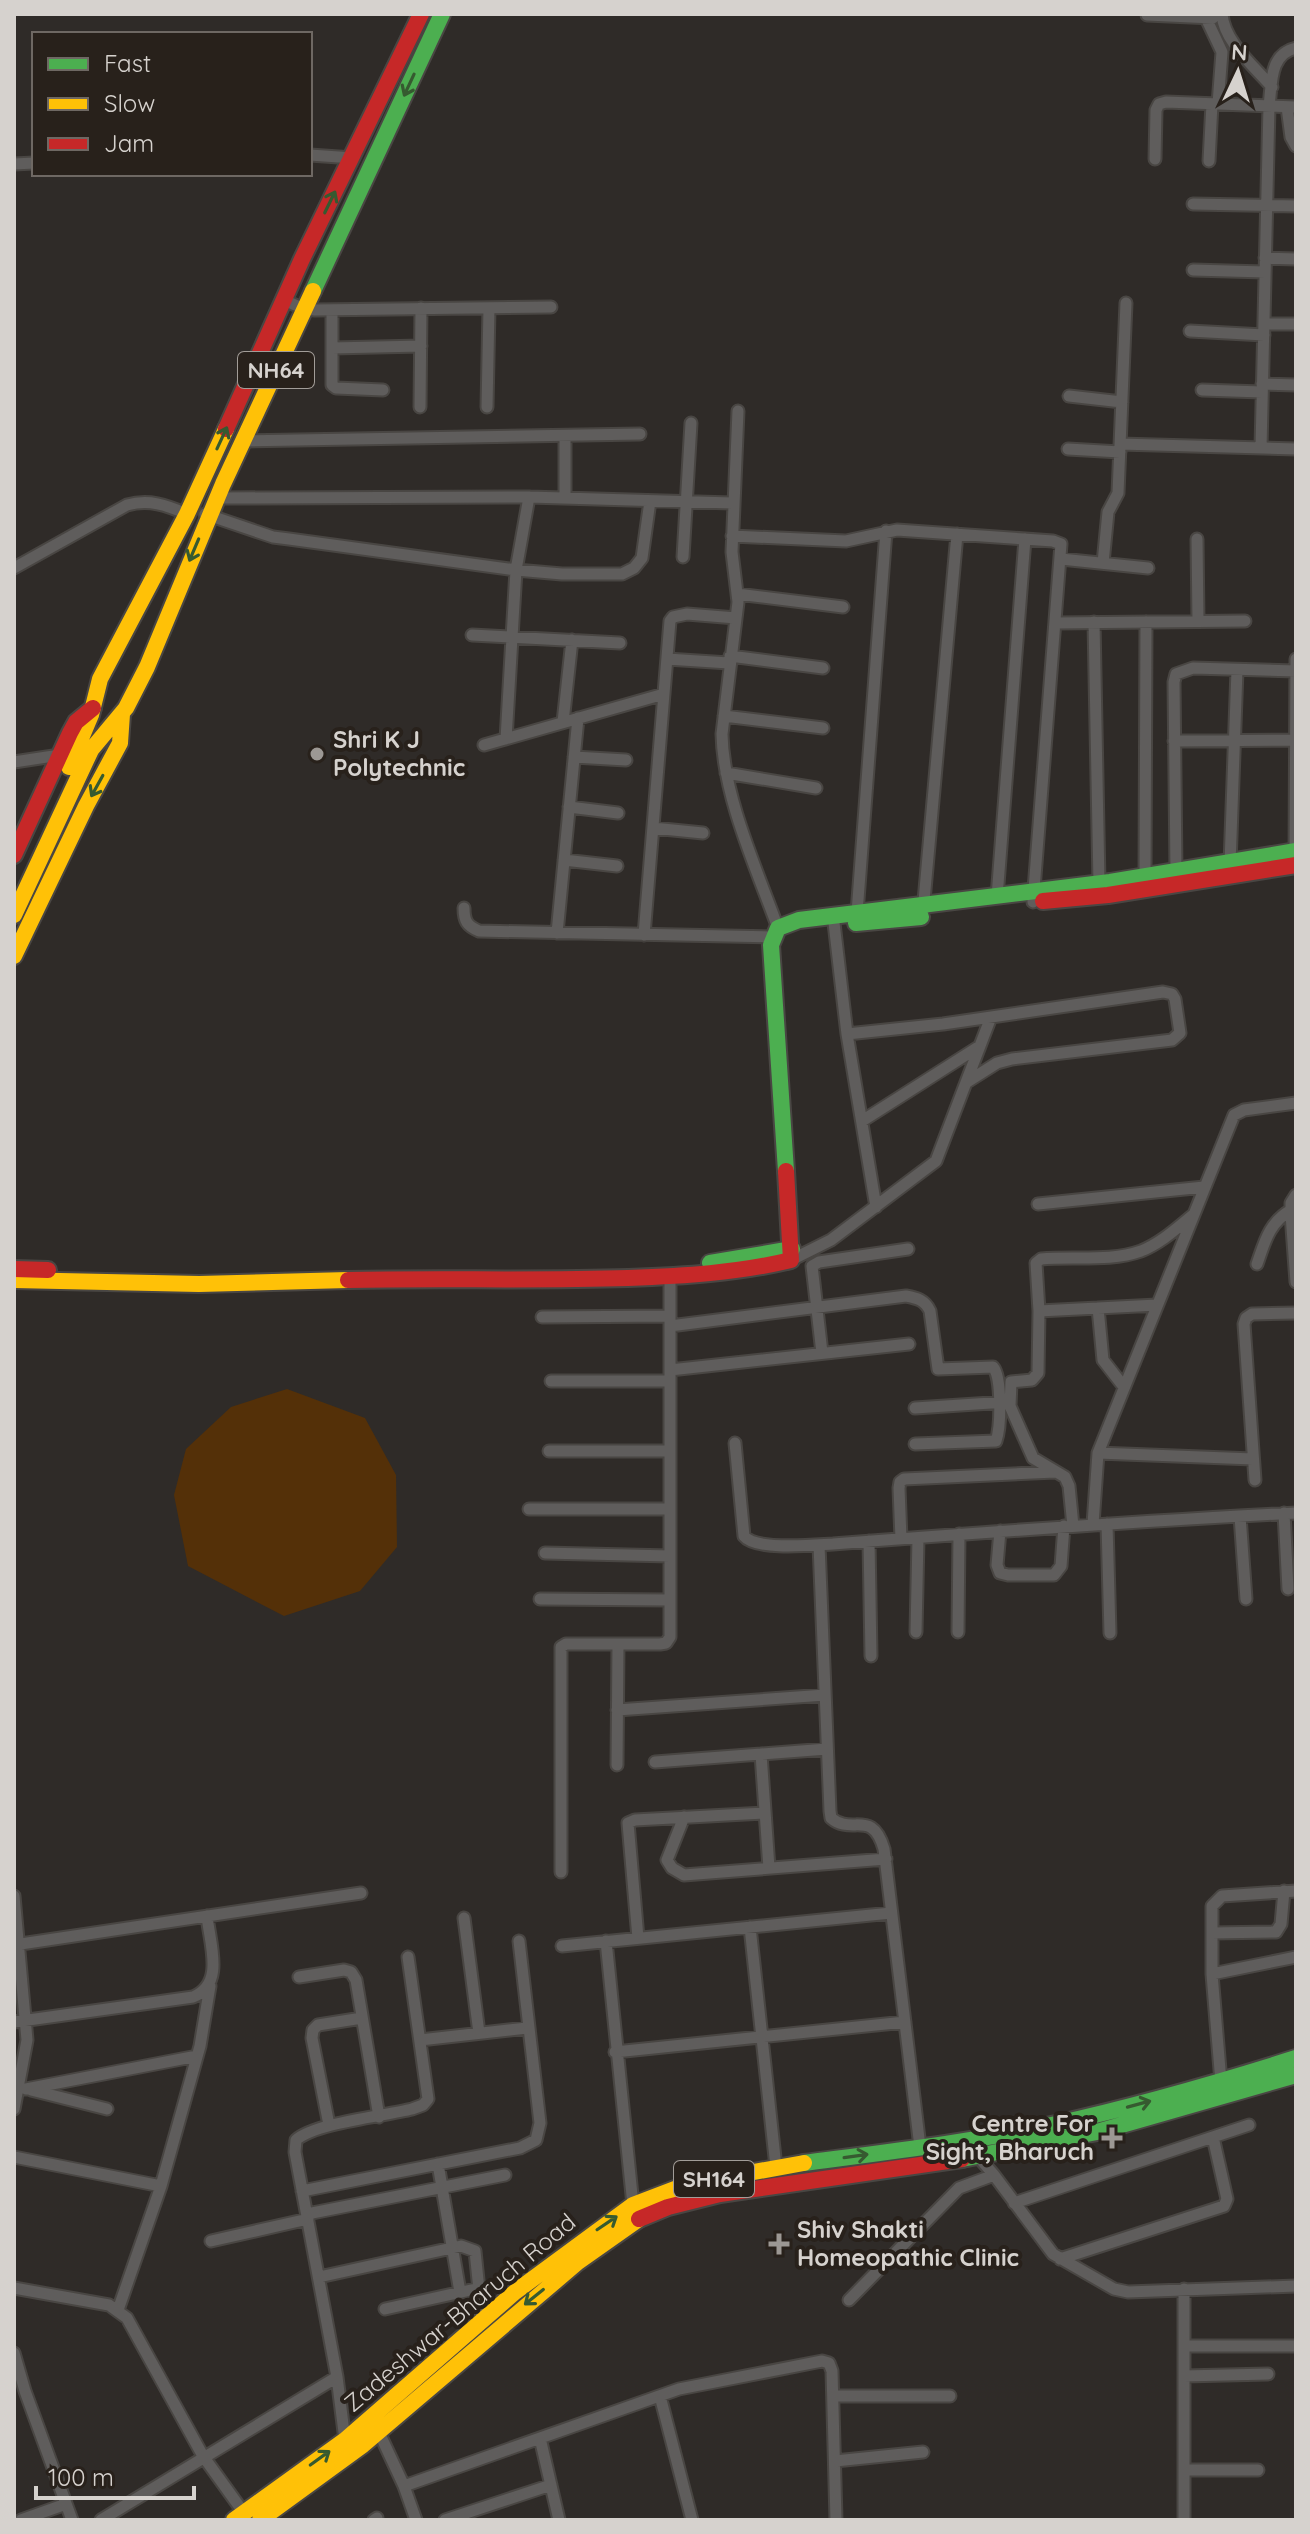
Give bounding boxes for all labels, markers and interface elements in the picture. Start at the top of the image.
legend [32,32,312,176]
north arrow [1198,32,1278,112]
text: N [1230,38,1248,67]
text: Fast [104,48,151,78]
one-way arrow [400,72,415,96]
text: Slow [104,88,155,118]
text: Jam [104,128,154,158]
one-way arrow [323,190,338,214]
road number: NH64 [238,352,314,388]
one-way arrow [215,427,230,451]
one-way arrow [186,537,201,561]
place label: Shri K J Polytechnic [333,724,465,782]
marker: Shri K J Polytechnic [308,745,326,763]
one-way arrow [89,773,104,797]
one-way arrow [1125,2096,1151,2111]
place label: Centre For Sight, Bharuch [926,2108,1094,2166]
marker: Centre For Sight, Bharuch [1101,2127,1123,2149]
one-way arrow [842,2148,868,2163]
road number: SH164 [674,2161,754,2197]
street label: Zadeshwar-Bharuch Road [337,2207,581,2418]
one-way arrow [596,2214,618,2231]
place label: Shiv Shakti Homeopathic Clinic [797,2214,1019,2272]
marker: Shiv Shakti Homeopathic Clinic [768,2233,790,2255]
one-way arrow [524,2288,545,2306]
scale bar [36,2450,194,2500]
one-way arrow [309,2450,330,2467]
text: 100 m [48,2462,114,2492]

